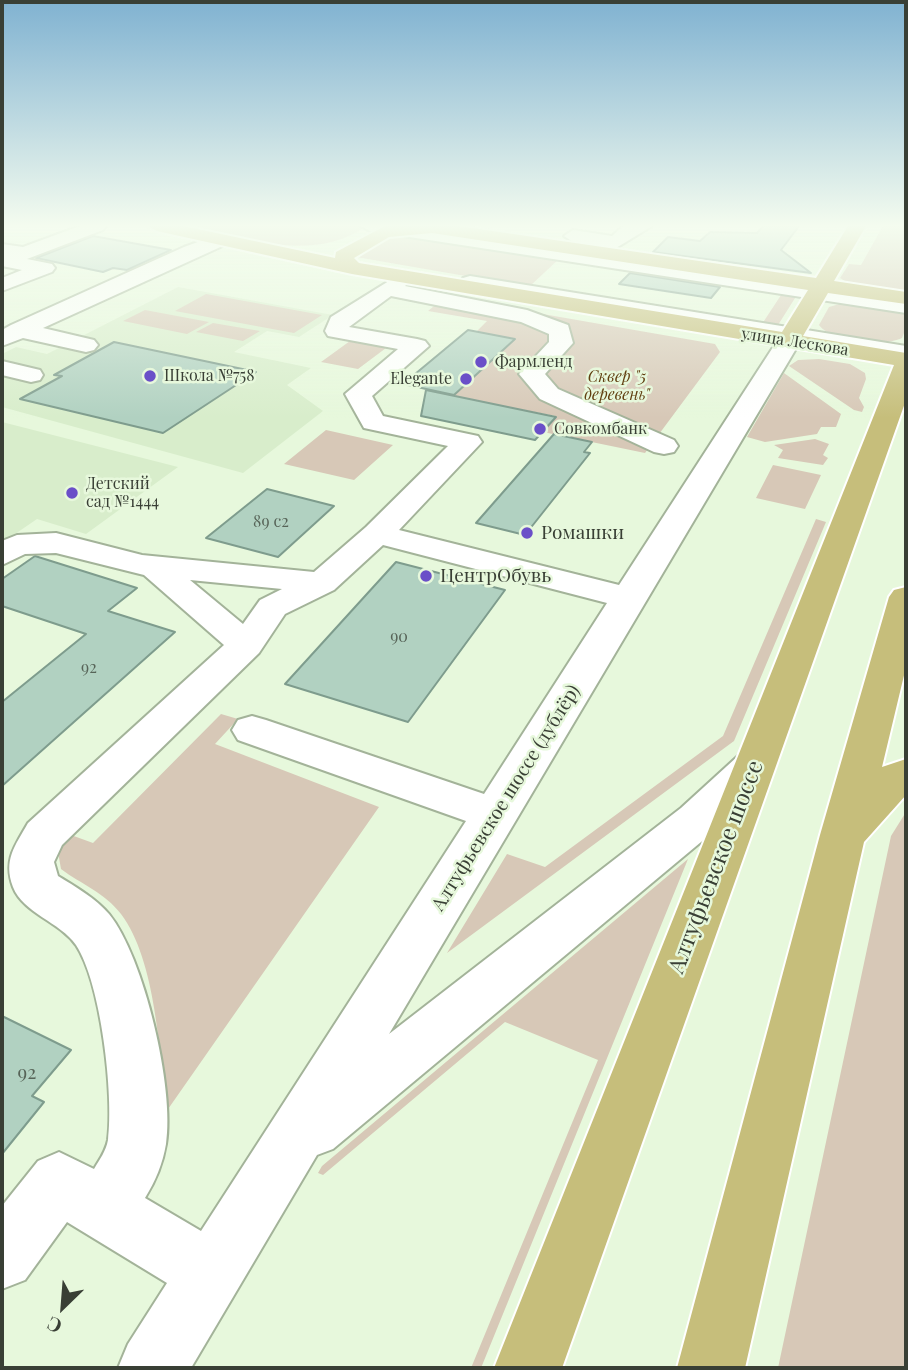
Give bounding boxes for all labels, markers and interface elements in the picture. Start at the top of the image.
street label: улица Лескова [740,324,850,360]
place label: Фармленд [495,352,572,372]
marker: Фармленд [473,354,489,370]
place label: Школа №758 [164,366,255,386]
park label: Сквер "5 деревень" [584,367,650,405]
marker: Школа №758 [142,368,158,384]
place label: Elegante [390,369,452,389]
marker: Elegante [458,371,474,387]
place label: Совкомбанк [554,419,647,439]
marker: Совкомбанк [532,421,548,437]
place label: Детский сад №1444 [86,474,159,512]
marker: Детский сад №1444 [64,485,80,501]
house number: 89 с2 [253,512,289,532]
place label: Ромашки [541,522,624,544]
marker: Ромашки [519,525,535,541]
place label: ЦентрОбувь [440,565,551,587]
marker: ЦентрОбувь [418,568,434,584]
house number: 90 [390,627,408,647]
house number: 92 [81,658,97,678]
street label: Алтуфьевское шоссе (дублёр) [427,681,585,915]
street label: Алтуфьевское шоссе [663,757,769,977]
house number: 92 [18,1062,36,1084]
north arrow [28,1272,98,1342]
text: С [43,1311,66,1341]

